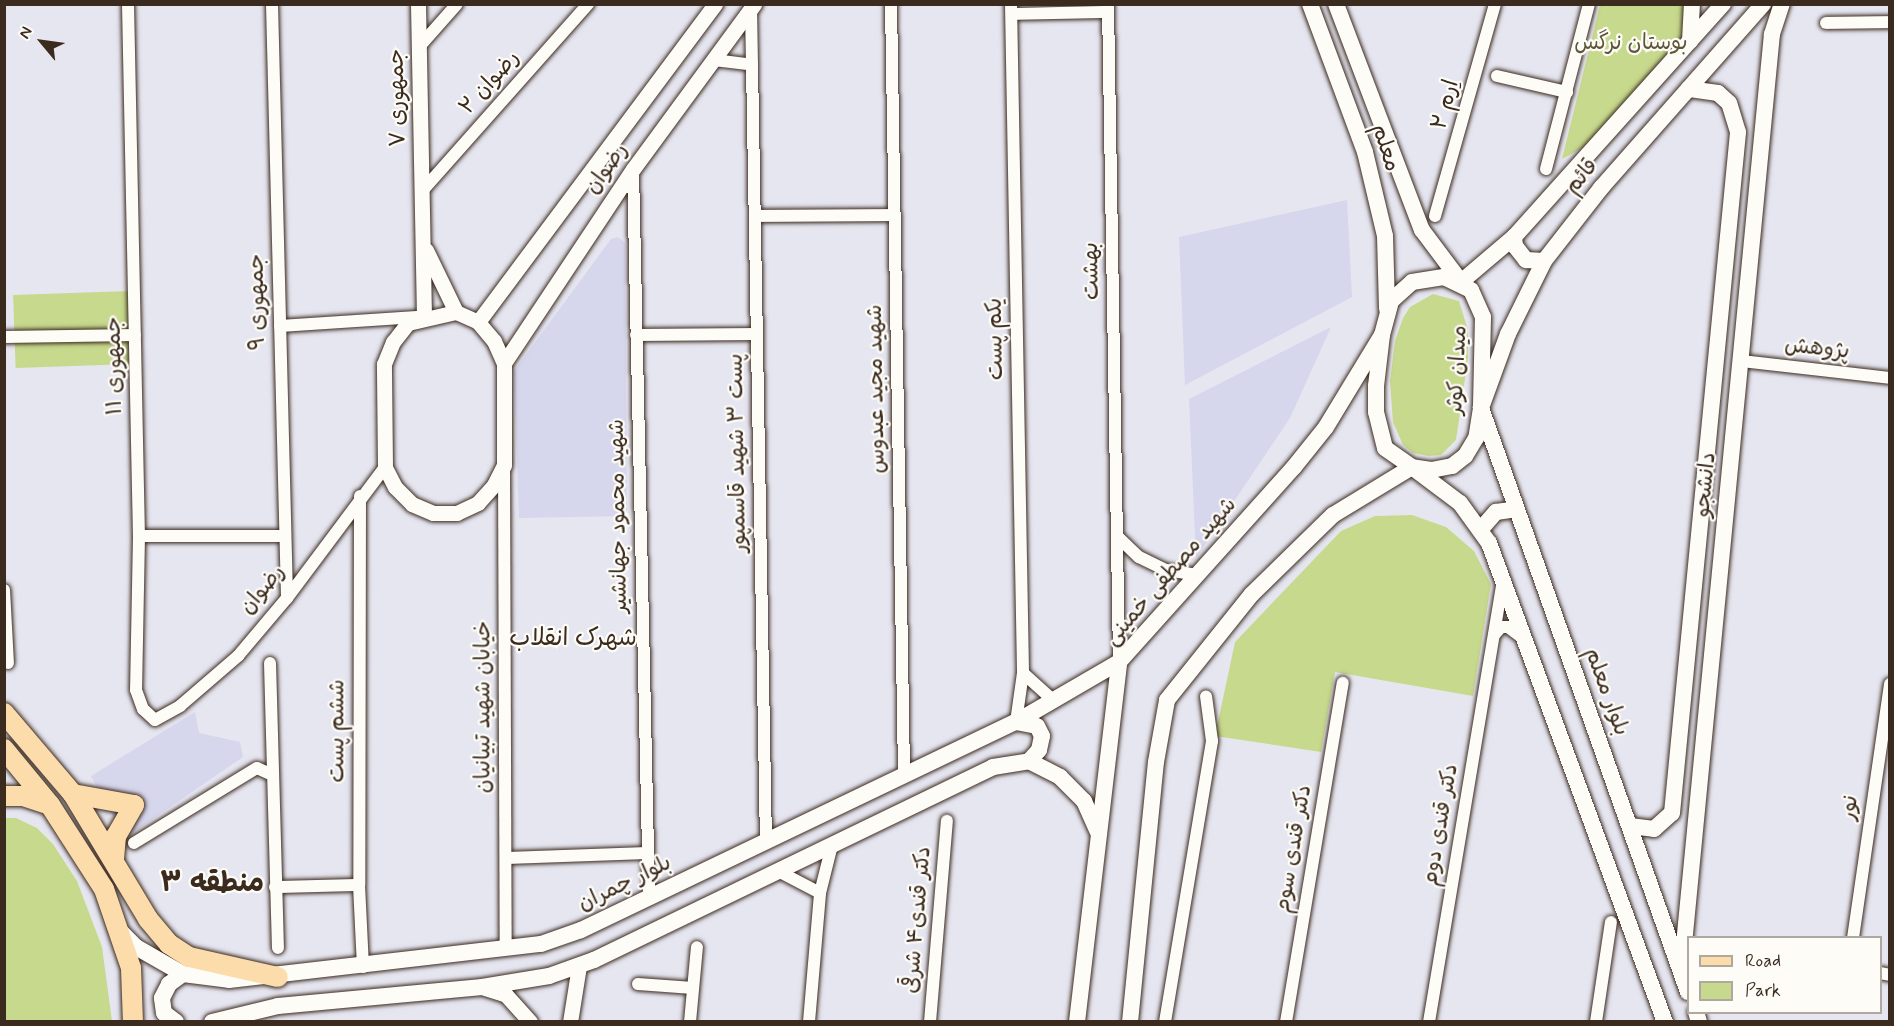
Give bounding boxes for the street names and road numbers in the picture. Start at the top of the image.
street label: رضوان ۲ [454,45,526,121]
street label: جمهوری ۷ [384,49,412,147]
street label: اِرم ۲ [1426,77,1466,133]
street label: معلم [1365,121,1405,175]
street label: رضوان [580,138,634,200]
street label: قائم [1560,154,1604,200]
street label: بهشت [1078,242,1106,300]
street label: جمهوری ۹ [244,253,272,351]
street label: یکم پست [982,298,1010,380]
street label: شهید مجید عبدوس [862,304,892,474]
street label: جمهوری ۱۱ [101,316,129,416]
street label: میدان کوثر [1442,325,1474,415]
street label: پژوهش [1783,332,1851,366]
street label: پست ۳ شهید قاسمپور [723,353,753,553]
street label: شهید محمود جهانشیر [604,419,634,613]
street label: دانشجو [1689,451,1723,519]
street label: شهید مصطفی خمینی [1099,492,1243,652]
street label: رضوان [235,560,291,620]
street label: خیابان شهید تبیانیان [471,621,497,793]
street label: بلوار معلم [1578,645,1634,739]
street label: ششم پست [325,679,351,783]
street label: دکتر قندی دوم [1417,762,1465,888]
street label: دکتر قندی سوم [1270,783,1318,915]
street label: نور [1835,794,1865,822]
street label: دکتر قندی۴ شرقی [898,845,938,995]
street label: بلوار چمران [574,850,676,918]

